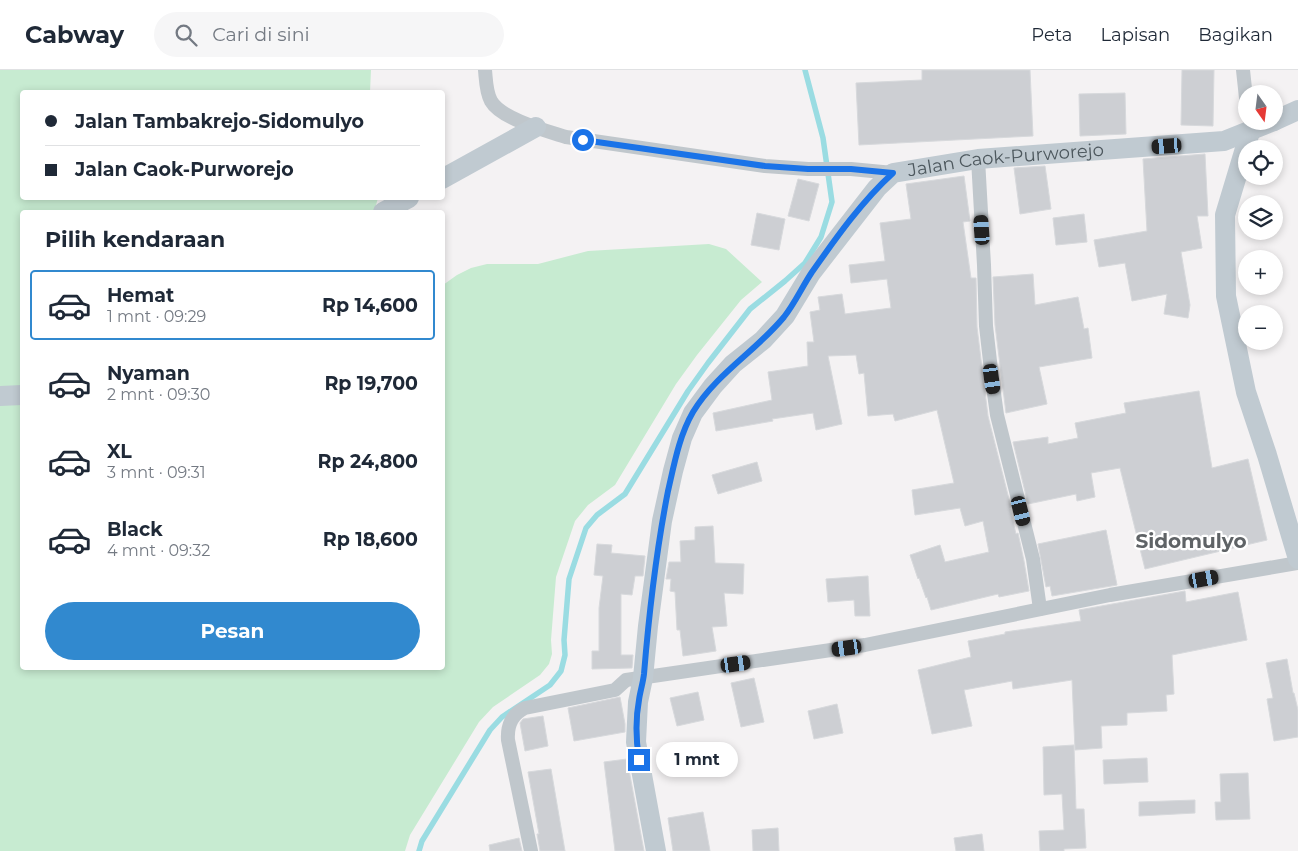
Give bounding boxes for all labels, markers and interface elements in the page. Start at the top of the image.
search box [154,12,504,57]
text: Cabway [25,20,124,49]
icon: search [172,21,200,49]
text: Cari di sini [212,23,310,46]
text: Peta [1031,24,1072,46]
text: Lapisan [1100,24,1170,46]
text: Bagikan [1198,24,1273,46]
north arrow [1238,85,1282,130]
map controls [1238,85,1283,350]
text: Jalan Tambakrejo-Sidomulyo [75,110,364,133]
route start [572,129,594,151]
car [1151,137,1182,155]
street label: Jalan Caok-Purworejo [905,139,1105,182]
button: locate [1238,140,1283,185]
text: Jalan Caok-Purworejo [75,158,294,181]
button: layers [1238,195,1283,240]
car [973,215,990,245]
text: Pilih kendaraan [45,226,225,253]
button: + [1238,250,1283,295]
icon: car [47,283,92,328]
text: Hemat [107,284,174,307]
text: Rp 14,600 [322,294,418,317]
button: − [1238,305,1283,350]
text: 1 mnt · 09:29 [107,307,206,326]
icon: car [47,361,92,406]
text: Nyaman [107,362,190,385]
car [982,363,1001,395]
text: Rp 19,700 [324,372,418,395]
text: 2 mnt · 09:30 [107,385,210,404]
icon: car [47,439,92,484]
text: XL [107,440,132,463]
text: Rp 24,800 [318,450,418,473]
text: 3 mnt · 09:31 [107,463,205,482]
car [1010,495,1031,527]
icon: car [47,517,92,562]
text: Black [107,518,163,541]
text: Rp 18,600 [323,528,418,551]
district label: Sidomulyo [1135,529,1247,553]
text: 4 mnt · 09:32 [107,541,210,560]
car [1187,569,1220,589]
button: Pesan [45,602,420,660]
car [831,638,862,658]
car [720,654,751,674]
callout: 1 mnt [656,742,739,778]
route end [628,749,650,771]
text: 1 mnt [674,750,720,769]

